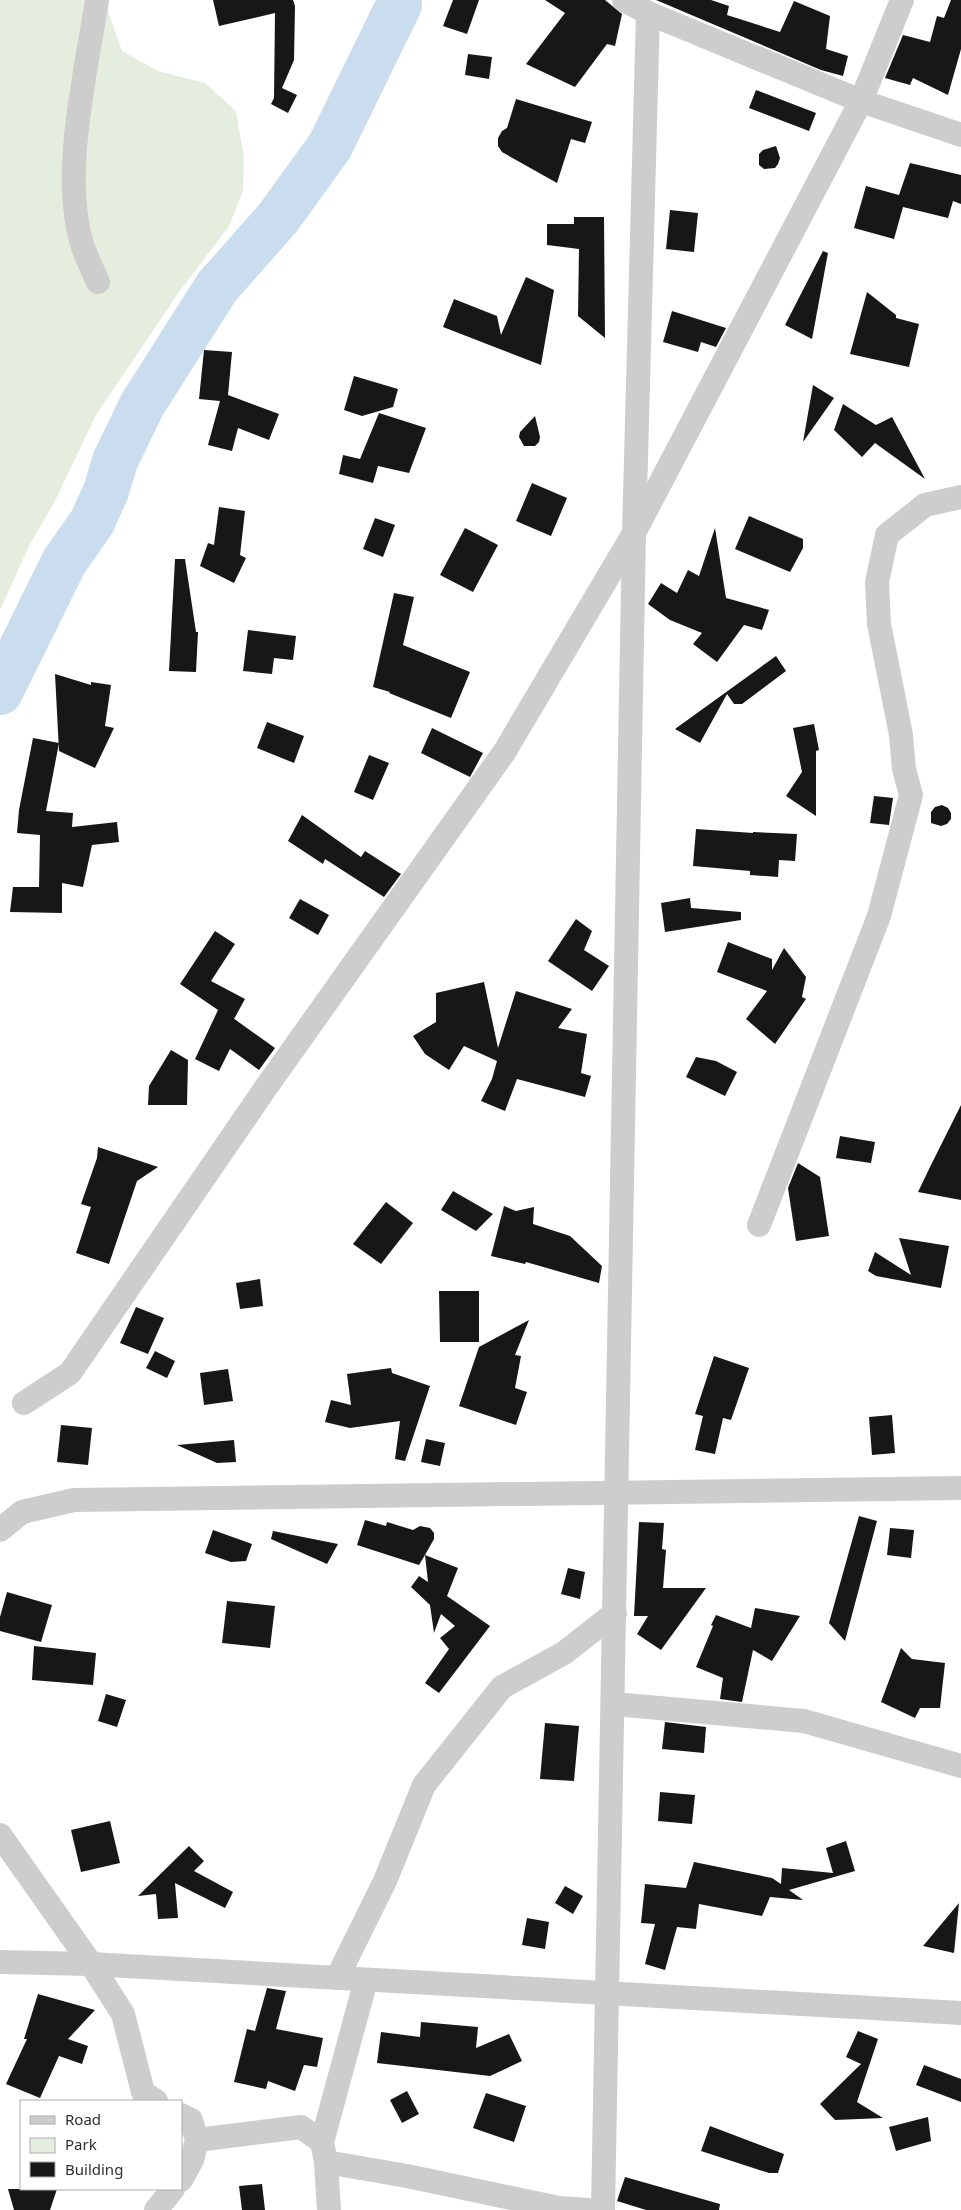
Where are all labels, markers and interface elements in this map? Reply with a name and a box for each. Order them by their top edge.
legend [20,2100,182,2190]
text: Road [65,2109,101,2129]
text: Park [65,2134,97,2154]
text: Building [65,2159,123,2179]

